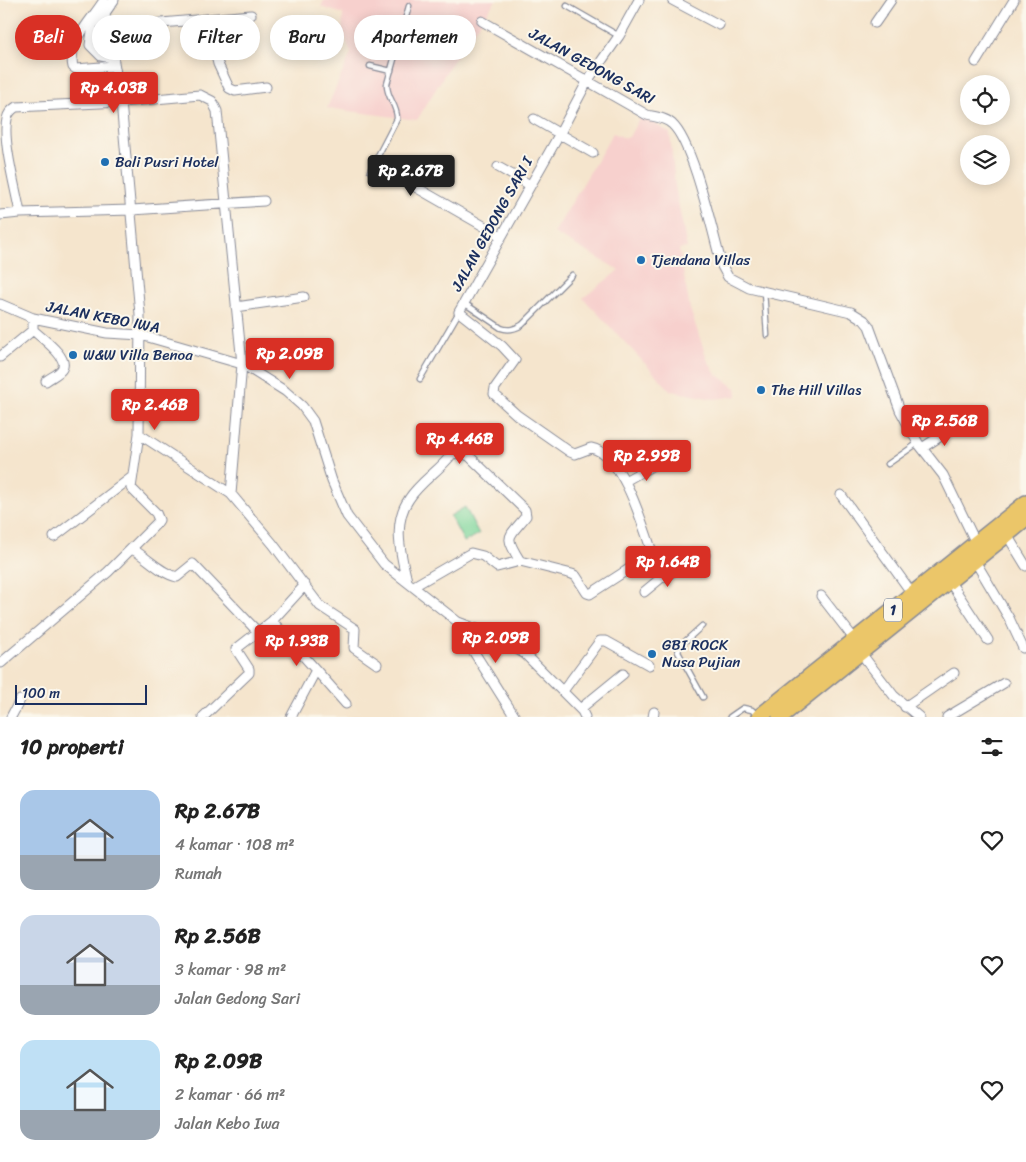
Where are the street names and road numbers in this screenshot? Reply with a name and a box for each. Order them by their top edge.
street label: JALAN GEDONG SARI [523,20,660,112]
street label: JALAN GEDONG SARI I [444,151,540,297]
street label: JALAN KEBO IWA [43,293,162,341]
road number: 1 [884,598,902,622]

